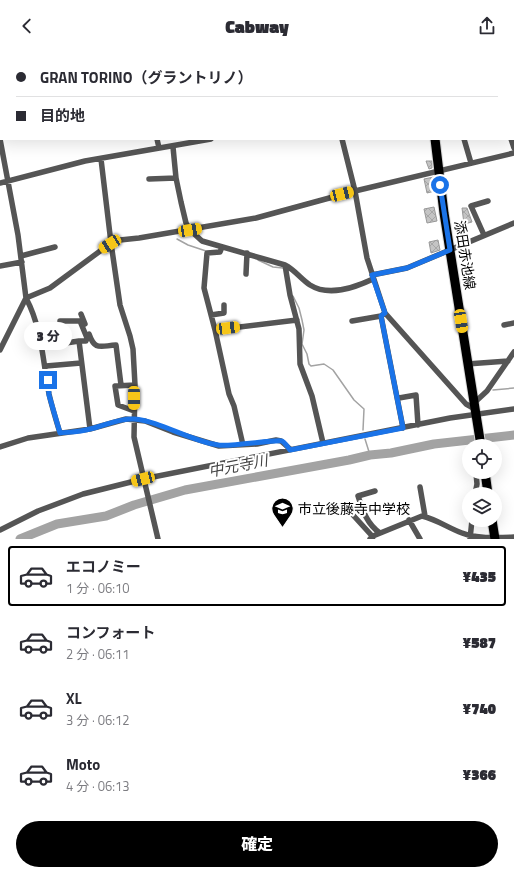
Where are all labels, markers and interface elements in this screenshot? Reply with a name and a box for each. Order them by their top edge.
text: Cabway [225,13,289,40]
icon: back [16,15,38,37]
icon: share [476,15,498,37]
text: GRAN TORINO（グラントリノ） [40,66,252,89]
text: 目的地 [40,104,85,127]
route start [431,176,449,194]
car [329,185,355,203]
street label: 添田赤池線 [450,219,481,291]
car [177,222,203,238]
car [97,233,123,255]
car [453,308,469,334]
car [215,321,241,335]
callout: 3 分 [24,322,72,350]
text: 3 分 [37,326,59,346]
route end [39,371,57,389]
car [128,386,140,410]
map controls [462,439,502,527]
button: locate [462,439,502,479]
water label: 中元寺川 [206,448,272,483]
car [130,470,156,488]
button: layers [462,487,502,527]
school or university icon: 市立後藤寺中学校 [269,496,295,529]
place label: 市立後藤寺中学校 [298,498,410,519]
text: エコノミー [66,555,141,578]
icon: car [18,558,54,594]
text: ¥435 [463,565,496,588]
text: 1 分 · 06:10 [66,578,130,598]
text: コンフォート [66,621,156,644]
icon: car [18,624,54,660]
text: ¥587 [463,631,496,654]
text: 2 分 · 06:11 [66,644,130,664]
text: XL [66,687,82,710]
icon: car [18,690,54,726]
text: ¥740 [463,697,496,720]
text: 3 分 · 06:12 [66,710,130,730]
text: Moto [66,753,100,776]
icon: car [18,756,54,792]
text: ¥366 [463,763,496,786]
text: 4 分 · 06:13 [66,776,130,796]
button: 確定 [16,821,498,867]

